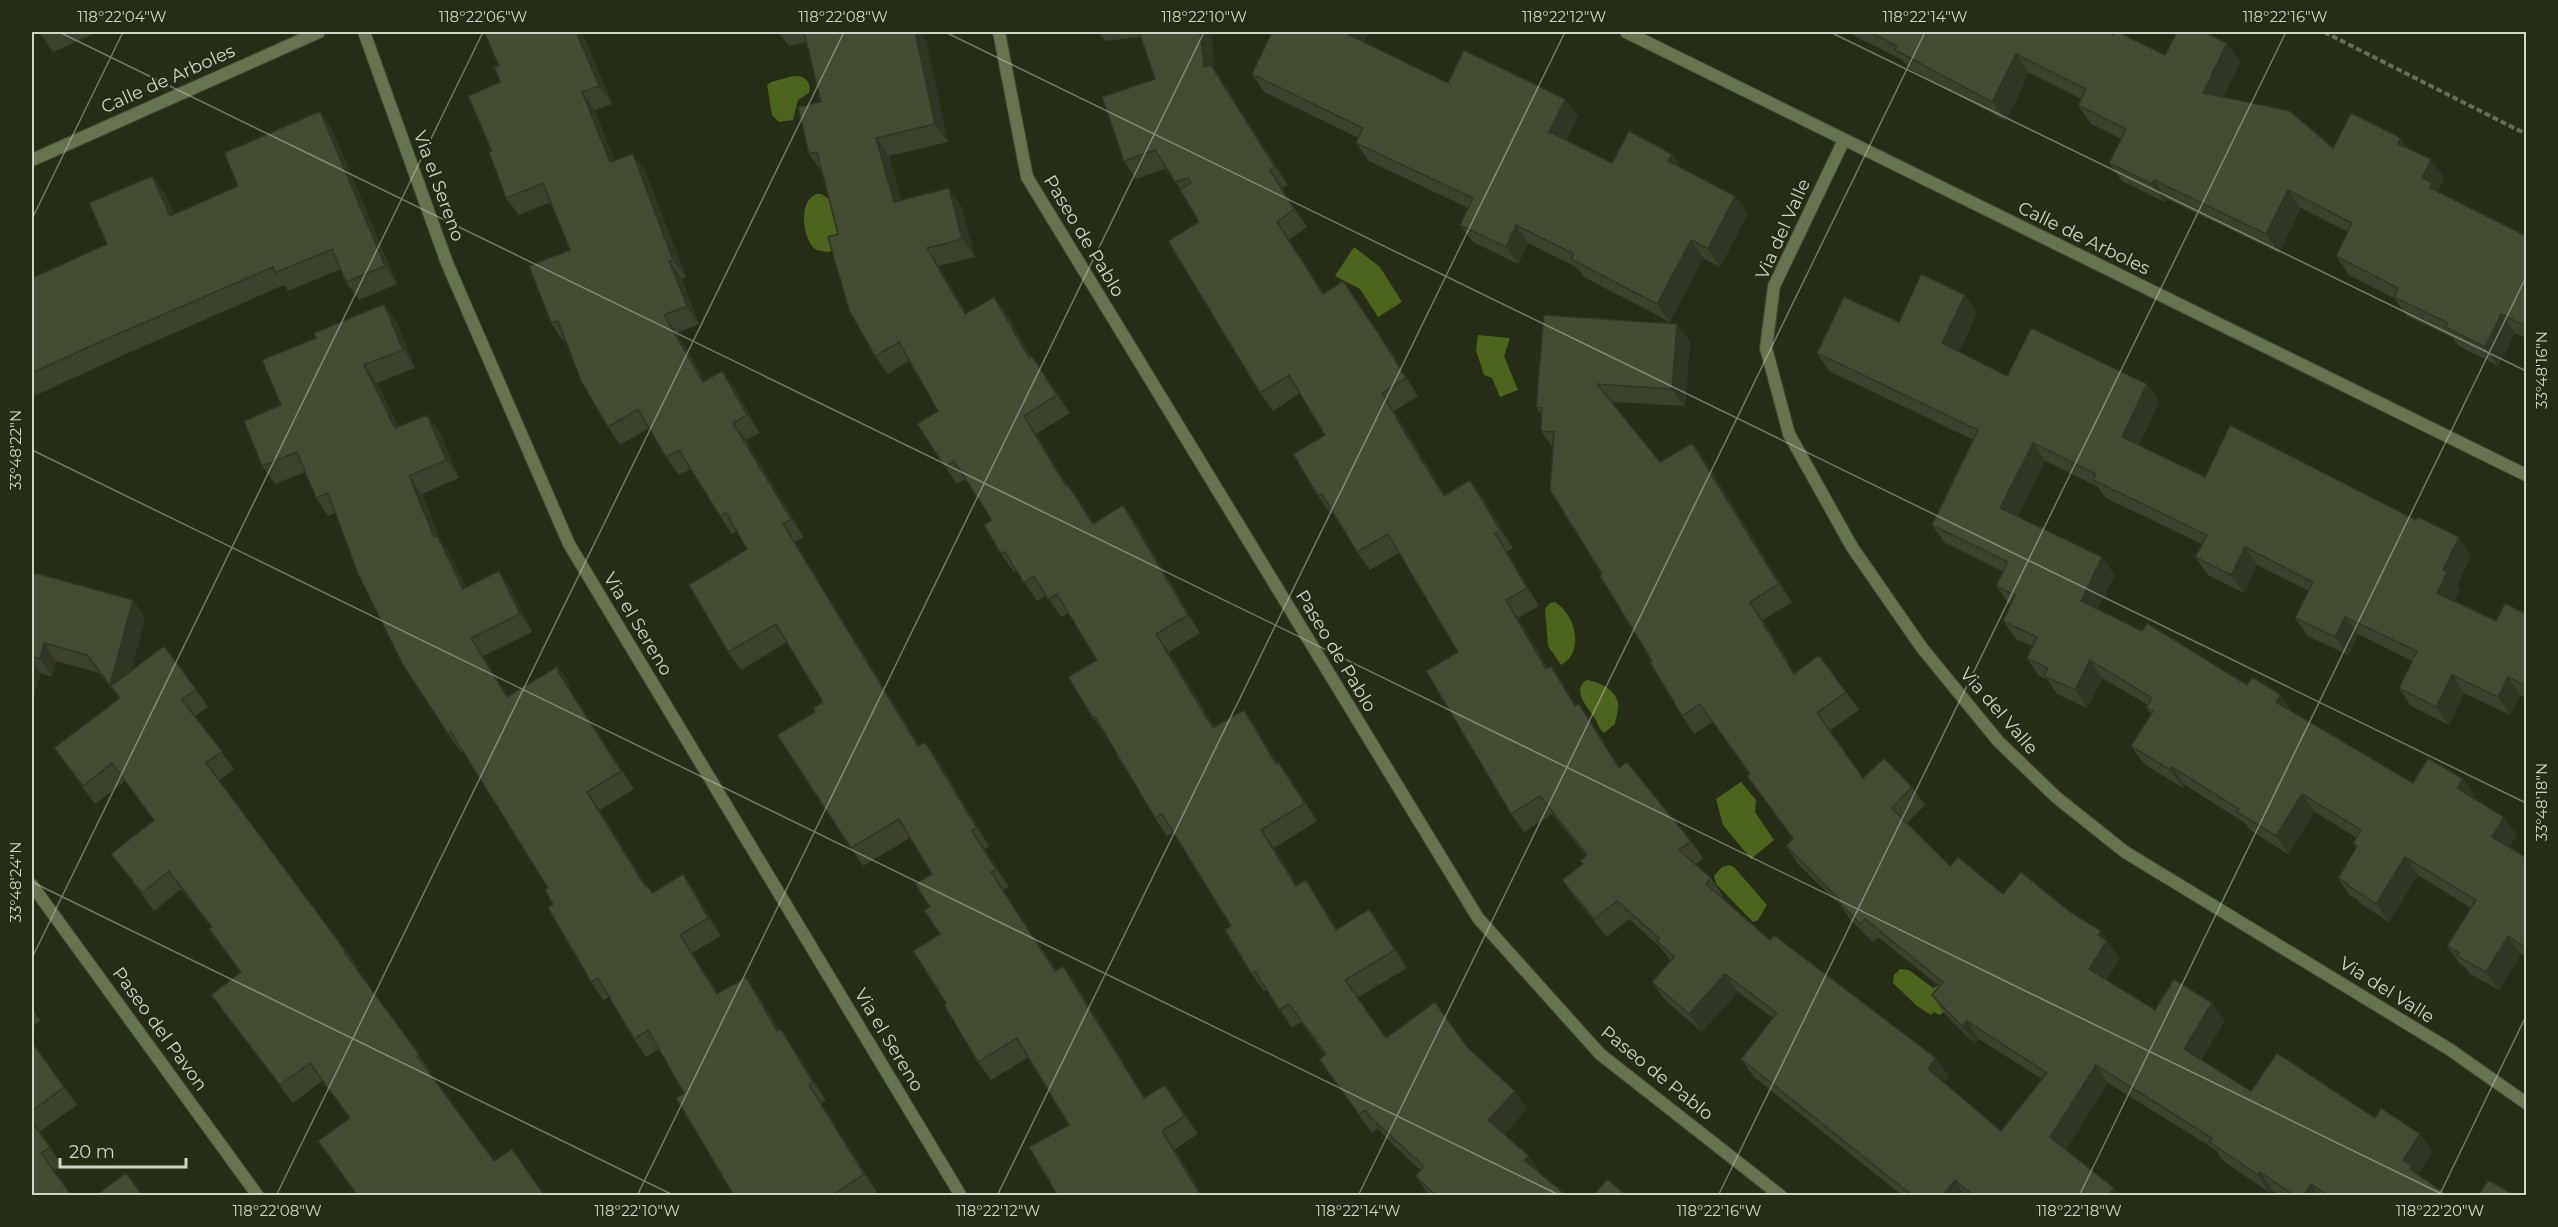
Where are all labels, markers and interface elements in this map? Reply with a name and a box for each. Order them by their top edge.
text: 118°22'04"W [78,7,167,26]
text: 118°22'06"W [439,7,528,26]
text: 118°22'08"W [798,7,888,26]
text: 118°22'10"W [1161,7,1247,26]
text: 118°22'12"W [1522,7,1606,26]
text: 118°22'14"W [1882,7,1968,26]
text: 118°22'16"W [2243,7,2328,26]
street label: Calle de Arboles [98,40,239,118]
street label: Via el Sereno [409,128,469,244]
street label: Paseo de Pablo [1039,171,1129,301]
street label: Via del Valle [1751,175,1815,283]
street label: Calle de Arboles [2014,196,2154,280]
text: 33°48'16"N [2532,331,2551,409]
text: 33°48'22"N [6,410,25,490]
street label: Via el Sereno [599,569,677,679]
street label: Paseo de Pablo [1291,586,1381,716]
street label: Via del Valle [1955,663,2043,759]
text: 33°48'18"N [2532,763,2551,841]
text: 33°48'24"N [6,842,25,922]
street label: Via del Valle [2335,952,2439,1028]
street label: Paseo del Pavon [108,963,212,1095]
street label: Via el Sereno [850,985,928,1095]
street label: Paseo de Pablo [1596,1021,1718,1125]
scale bar [60,1131,186,1169]
text: 20 m [69,1141,115,1163]
text: 118°22'08"W [232,1201,322,1220]
text: 118°22'10"W [594,1201,680,1220]
text: 118°22'12"W [956,1201,1040,1220]
text: 118°22'14"W [1315,1201,1401,1220]
text: 118°22'16"W [1677,1201,1762,1220]
text: 118°22'18"W [2036,1201,2122,1220]
text: 118°22'20"W [2396,1201,2485,1220]

